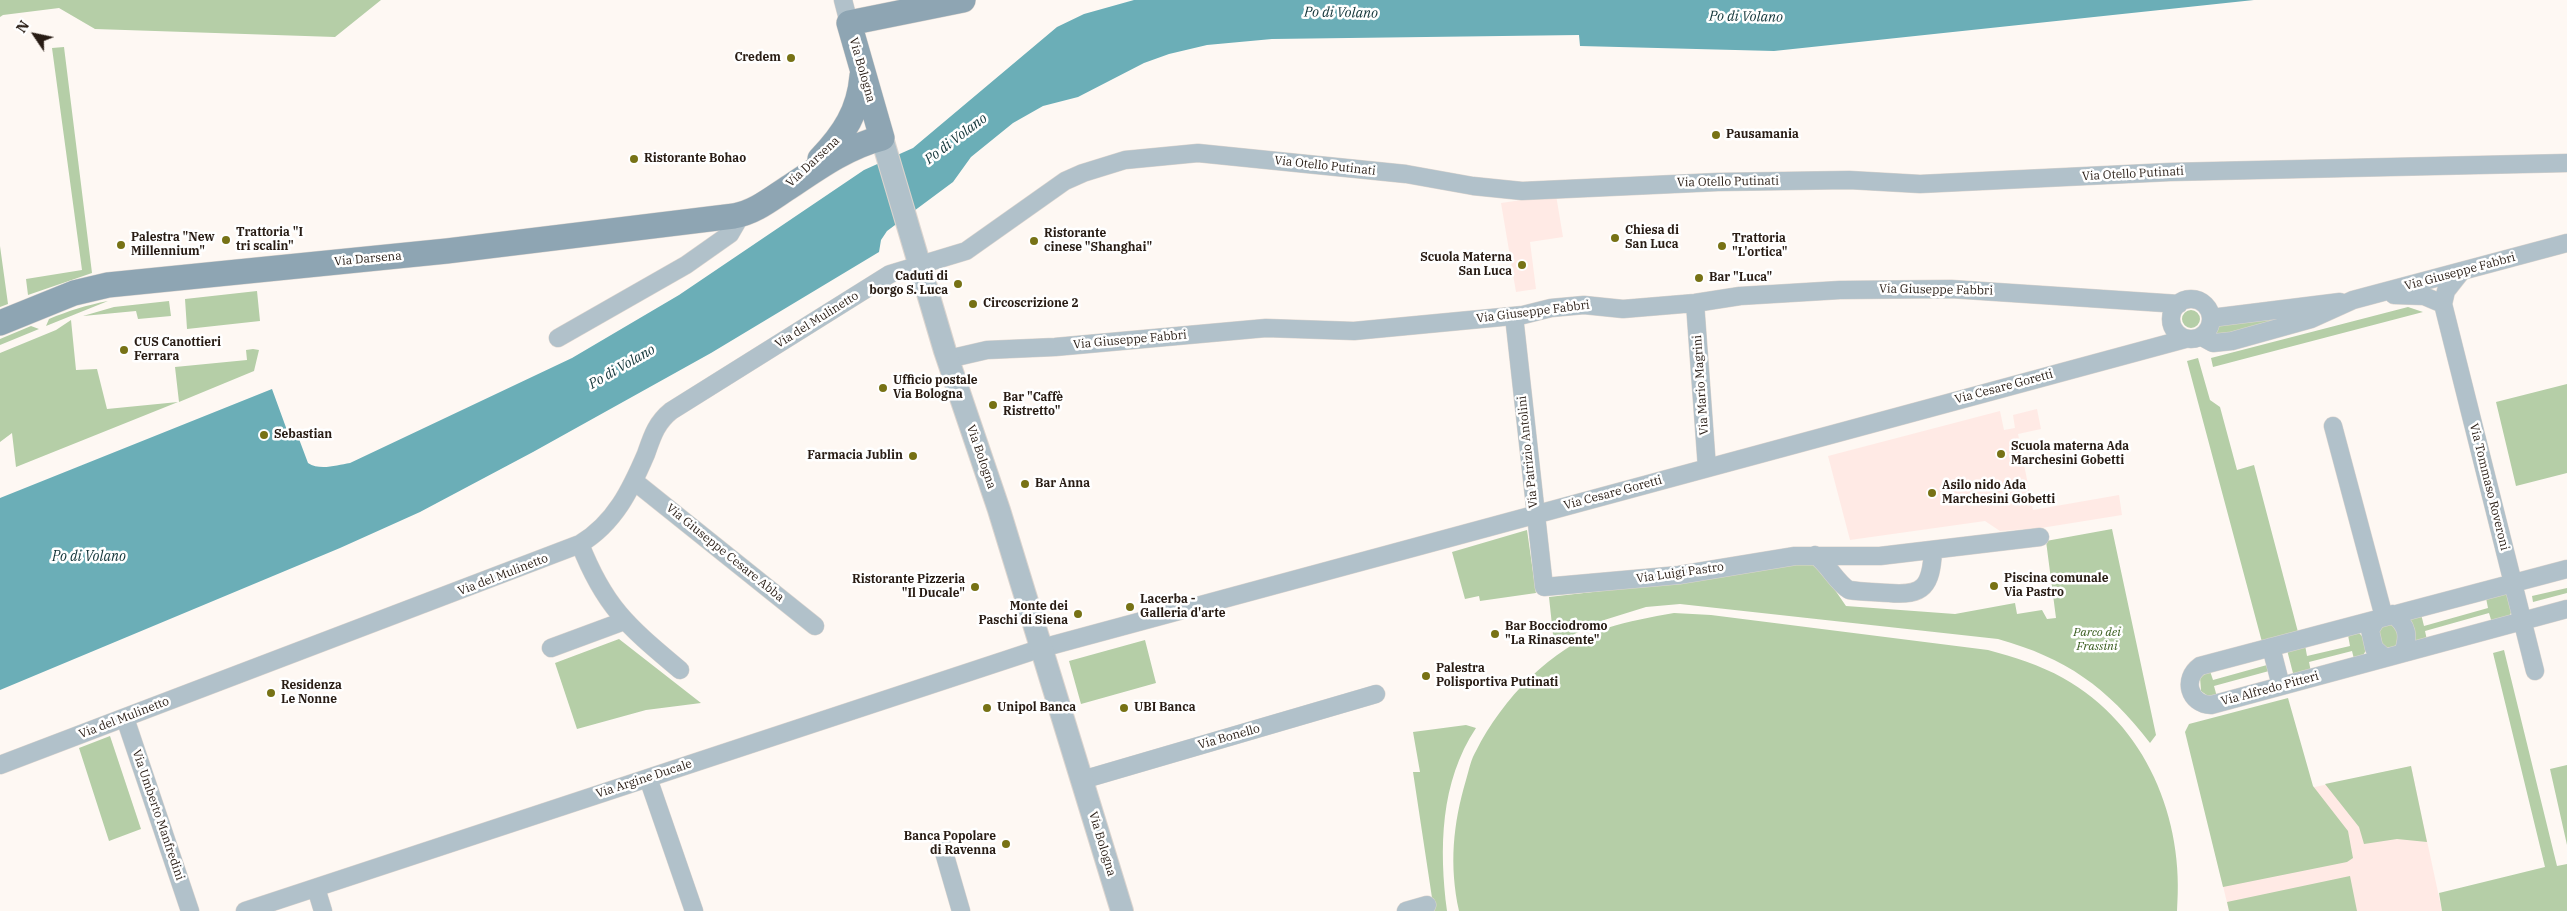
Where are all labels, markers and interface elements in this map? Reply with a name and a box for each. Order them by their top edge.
water label: Po di Volano [1304,4,1378,22]
water label: Po di Volano [1709,8,1783,26]
north arrow [10,10,60,60]
text: N [12,17,33,36]
street label: Via Bologna [846,36,878,104]
place label: Credem [734,51,781,65]
marker: Credem [785,52,797,64]
water label: Po di Volano [921,110,991,168]
place label: Pausamania [1726,128,1799,142]
marker: Pausamania [1710,129,1722,141]
street label: Via Darsena [783,134,843,190]
place label: Ristorante Bohao [644,152,746,166]
marker: Ristorante Bohao [628,153,640,165]
street label: Via Otello Putinati [1274,154,1376,178]
street label: Via Otello Putinati [2082,164,2184,184]
street label: Via Otello Putinati [1677,174,1779,190]
place label: Chiesa di San Luca [1625,224,1679,252]
place label: Trattoria "I tri scalin" [236,226,303,254]
place label: Ristorante cinese "Shanghai" [1044,227,1152,255]
place label: Palestra "New Millennium" [131,231,215,259]
marker: Chiesa di San Luca [1609,232,1621,244]
place label: Trattoria "L'ortica" [1732,232,1787,260]
marker: Trattoria "I tri scalin" [220,234,232,246]
marker: Ristorante cinese "Shanghai" [1028,235,1040,247]
marker: Palestra "New Millennium" [115,239,127,251]
marker: Trattoria "L'ortica" [1716,240,1728,252]
street label: Via Darsena [334,249,402,269]
street label: Via Giuseppe Fabbri [2403,250,2517,294]
place label: Scuola Materna San Luca [1420,251,1512,279]
marker: Scuola Materna San Luca [1516,259,1528,271]
place label: Caduti di borgo S. Luca [869,270,948,298]
place label: Bar "Luca" [1709,271,1772,285]
marker: Bar "Luca" [1693,272,1705,284]
marker: Caduti di borgo S. Luca [952,278,964,290]
street label: Via Giuseppe Fabbri [1879,282,1993,298]
street label: Via del Mulinetto [773,289,861,351]
place label: Circoscrizione 2 [983,297,1079,311]
marker: Circoscrizione 2 [967,298,979,310]
street label: Via Giuseppe Fabbri [1476,298,1590,326]
street label: Via Giuseppe Fabbri [1073,328,1187,352]
street label: Via Mario Magrini [1690,334,1712,436]
place label: CUS Canottieri Ferrara [134,336,221,364]
water label: Po di Volano [586,341,658,393]
marker: CUS Canottieri Ferrara [118,344,130,356]
street label: Via Cesare Goretti [1953,367,2055,407]
place label: Ufficio postale Via Bologna [893,374,978,402]
marker: Ufficio postale Via Bologna [877,382,889,394]
place label: Bar "Caffè Ristretto" [1003,391,1063,419]
street label: Via Patrizio Antolini [1515,395,1541,509]
marker: Bar "Caffè Ristretto" [987,399,999,411]
street label: Via Tommaso Roveroni [2466,422,2512,552]
street label: Via Bologna [963,423,999,491]
place label: Sebastian [274,428,332,442]
marker: Sebastian [258,429,270,441]
place label: Scuola materna Ada Marchesini Gobetti [2011,440,2129,468]
marker: Scuola materna Ada Marchesini Gobetti [1995,448,2007,460]
place label: Farmacia Jublin [807,449,903,463]
marker: Farmacia Jublin [907,450,919,462]
street label: Via Cesare Goretti [1562,473,1664,513]
place label: Bar Anna [1035,477,1090,491]
marker: Bar Anna [1019,478,1031,490]
place label: Asilo nido Ada Marchesini Gobetti [1942,479,2055,507]
marker: Asilo nido Ada Marchesini Gobetti [1926,487,1938,499]
street label: Via Giuseppe Cesare Abba [663,501,787,605]
water label: Po di Volano [52,549,126,565]
street label: Via del Mulinetto [456,551,550,599]
street label: Via Luigi Pastro [1635,560,1725,586]
place label: Piscina comunale Via Pastro [2004,572,2109,600]
place label: Ristorante Pizzeria "Il Ducale" [852,573,965,601]
marker: Piscina comunale Via Pastro [1988,580,2000,592]
marker: Ristorante Pizzeria "Il Ducale" [969,581,981,593]
place label: Lacerba - Galleria d'arte [1140,593,1225,621]
place label: Monte dei Paschi di Siena [978,600,1068,628]
marker: Lacerba - Galleria d'arte [1124,601,1136,613]
marker: Monte dei Paschi di Siena [1072,608,1084,620]
place label: Bar Bocciodromo "La Rinascente" [1505,620,1608,648]
park label: Parco dei Frassini [2073,626,2121,654]
marker: Bar Bocciodromo "La Rinascente" [1489,628,1501,640]
place label: Palestra Polisportiva Putinati [1436,662,1558,690]
street label: Via Alfredo Pitteri [2220,669,2320,709]
marker: Palestra Polisportiva Putinati [1420,670,1432,682]
place label: Residenza Le Nonne [281,679,342,707]
marker: Residenza Le Nonne [265,687,277,699]
street label: Via del Mulinetto [77,694,171,742]
place label: Unipol Banca [997,701,1076,715]
place label: UBI Banca [1134,701,1196,715]
marker: Unipol Banca [981,702,993,714]
marker: UBI Banca [1118,702,1130,714]
street label: Via Bonello [1196,721,1262,753]
street label: Via Umberto Manfredini [129,748,187,882]
street label: Via Argine Ducale [594,757,694,801]
street label: Via Bologna [1085,810,1119,878]
place label: Banca Popolare di Ravenna [904,830,996,858]
marker: Banca Popolare di Ravenna [1000,838,1012,850]

